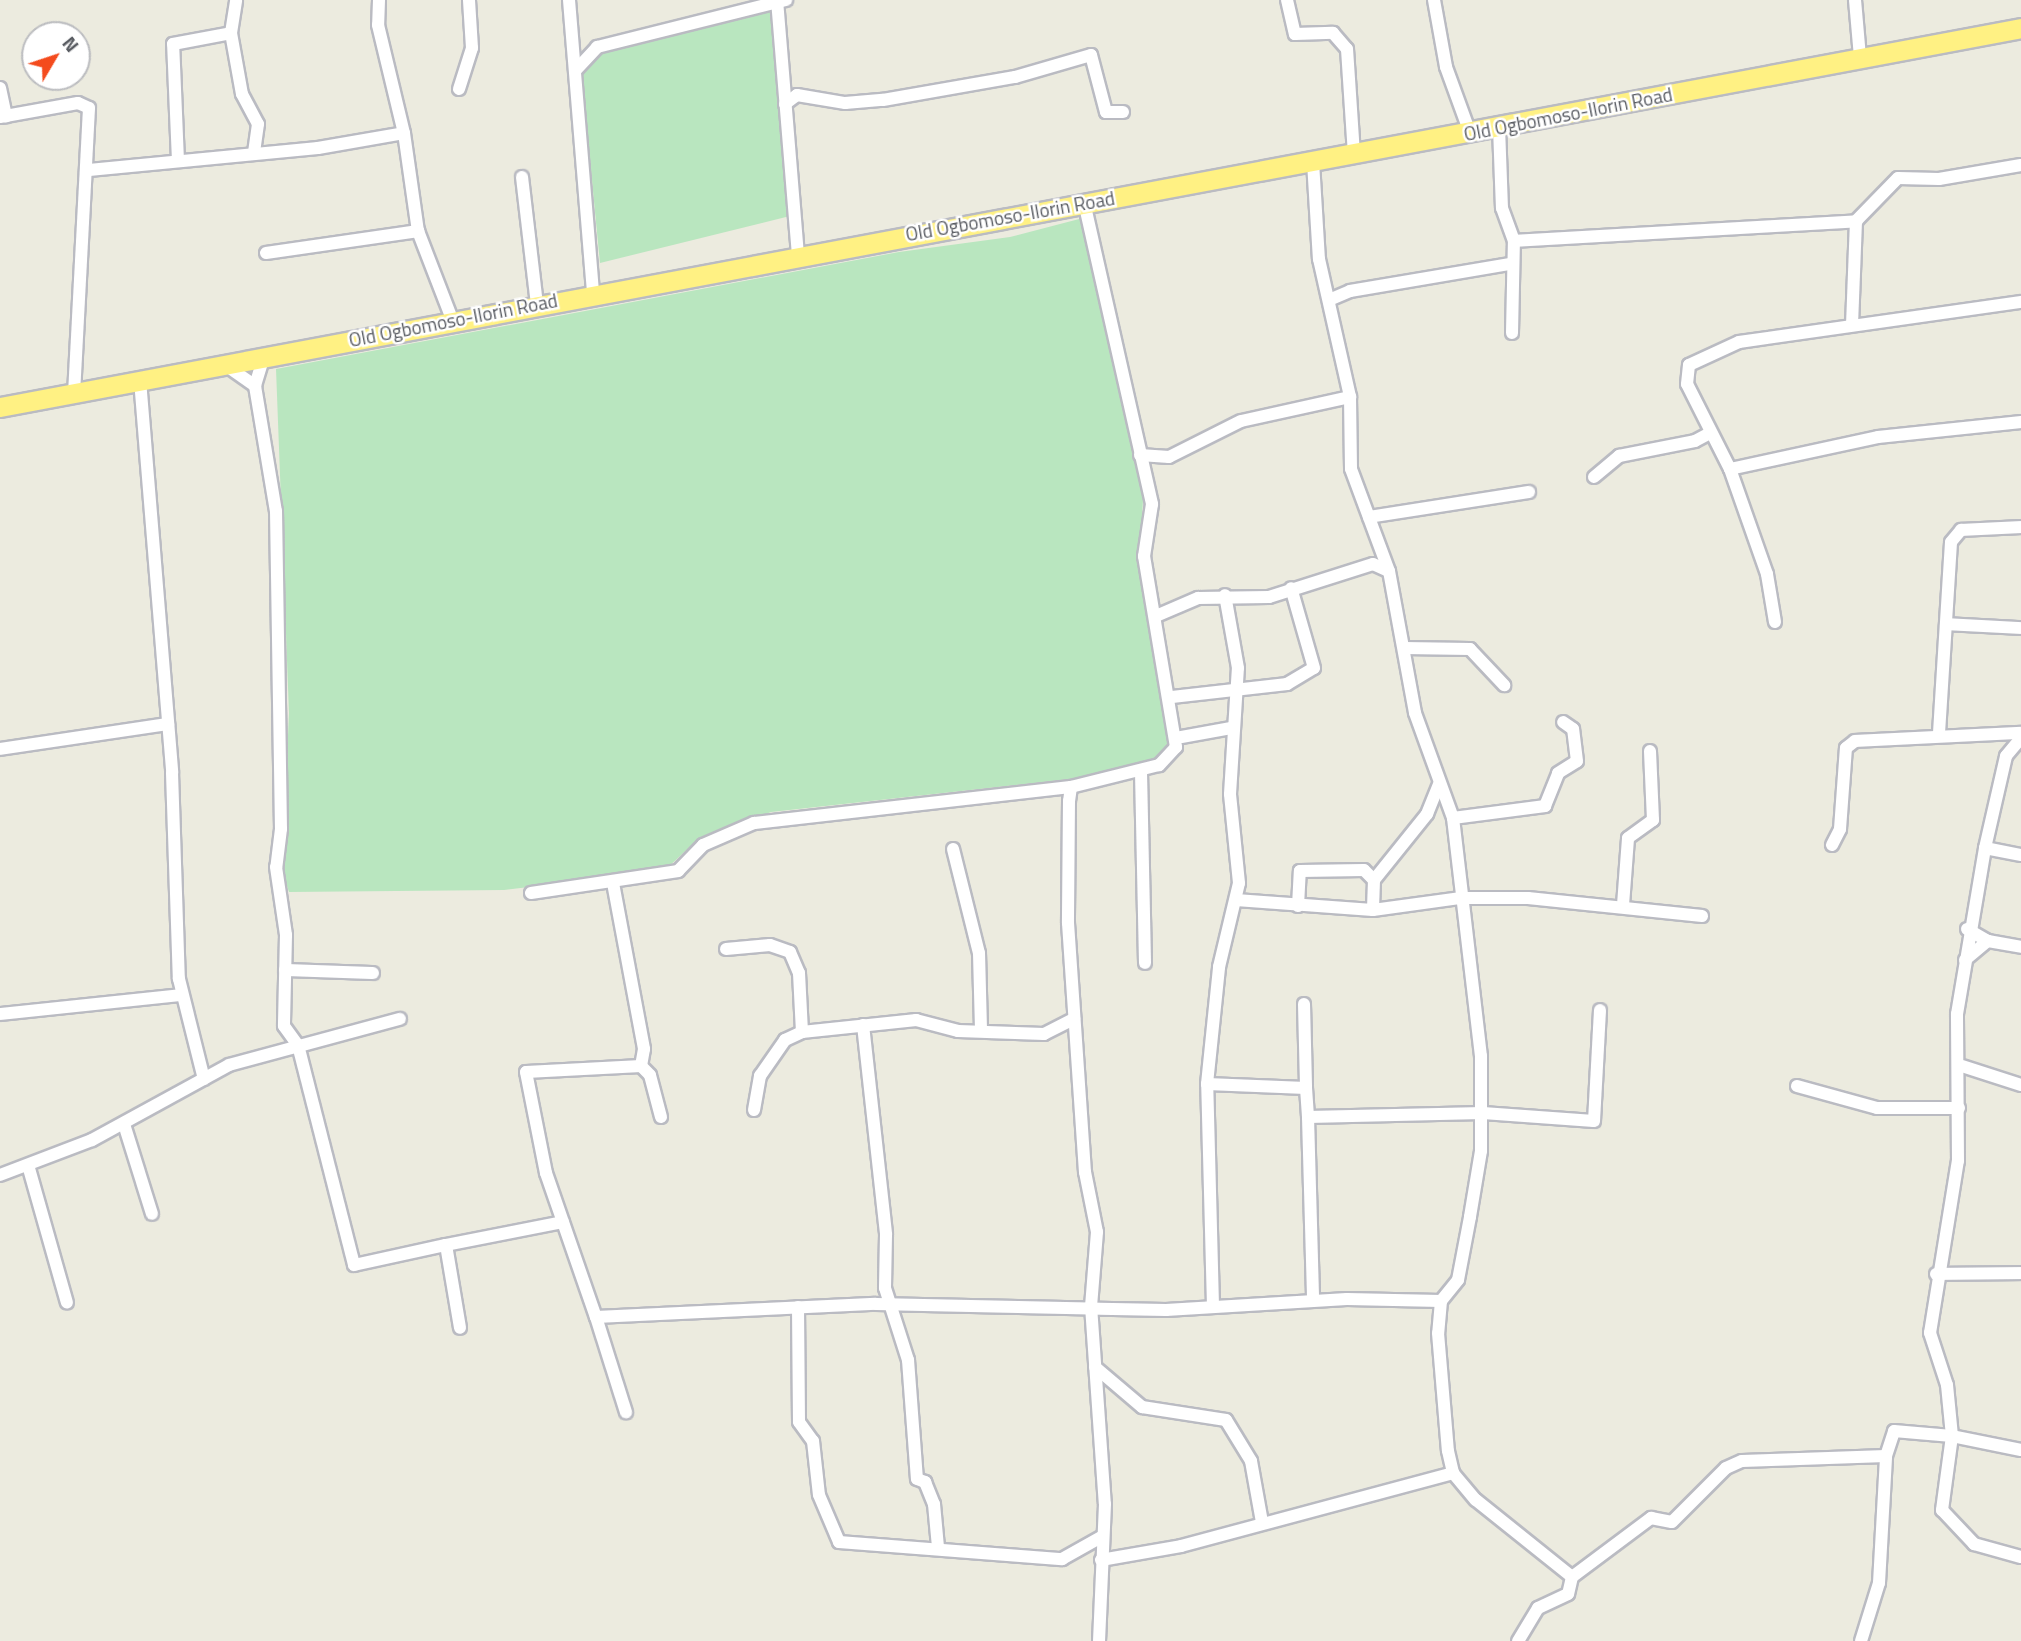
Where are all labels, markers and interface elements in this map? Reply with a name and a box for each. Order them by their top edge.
north arrow [21,21,91,91]
text: N [56,29,87,58]
street label: Old Ogbomoso-Ilorin Road [1462,83,1674,145]
street label: Old Ogbomoso-Ilorin Road [904,186,1116,246]
street label: Old Ogbomoso-Ilorin Road [347,289,559,351]

